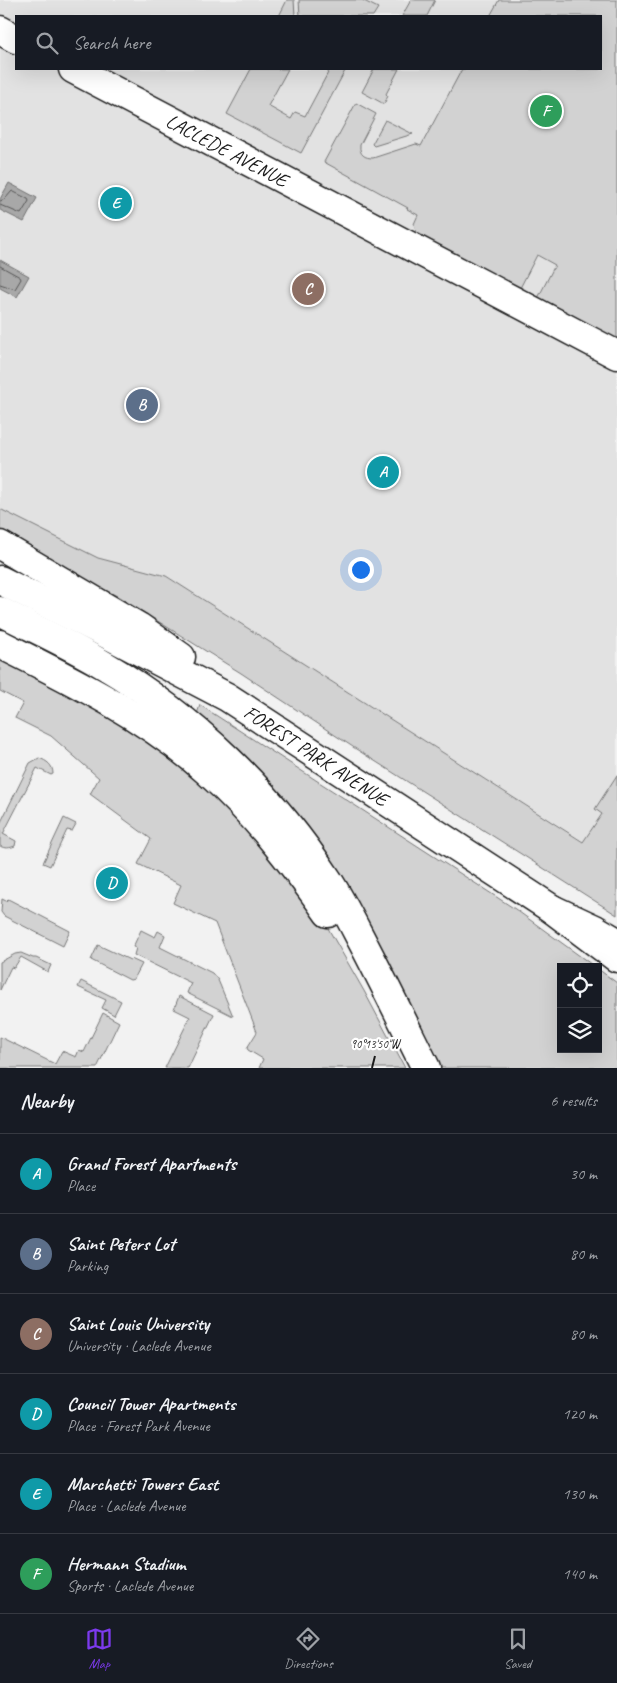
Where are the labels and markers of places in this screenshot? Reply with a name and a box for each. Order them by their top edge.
pin: F [530,92,562,130]
pin: E [100,184,132,222]
pin: C [292,270,324,308]
pin: B [126,386,158,424]
pin: A [367,453,399,491]
pin: D [96,864,128,902]

